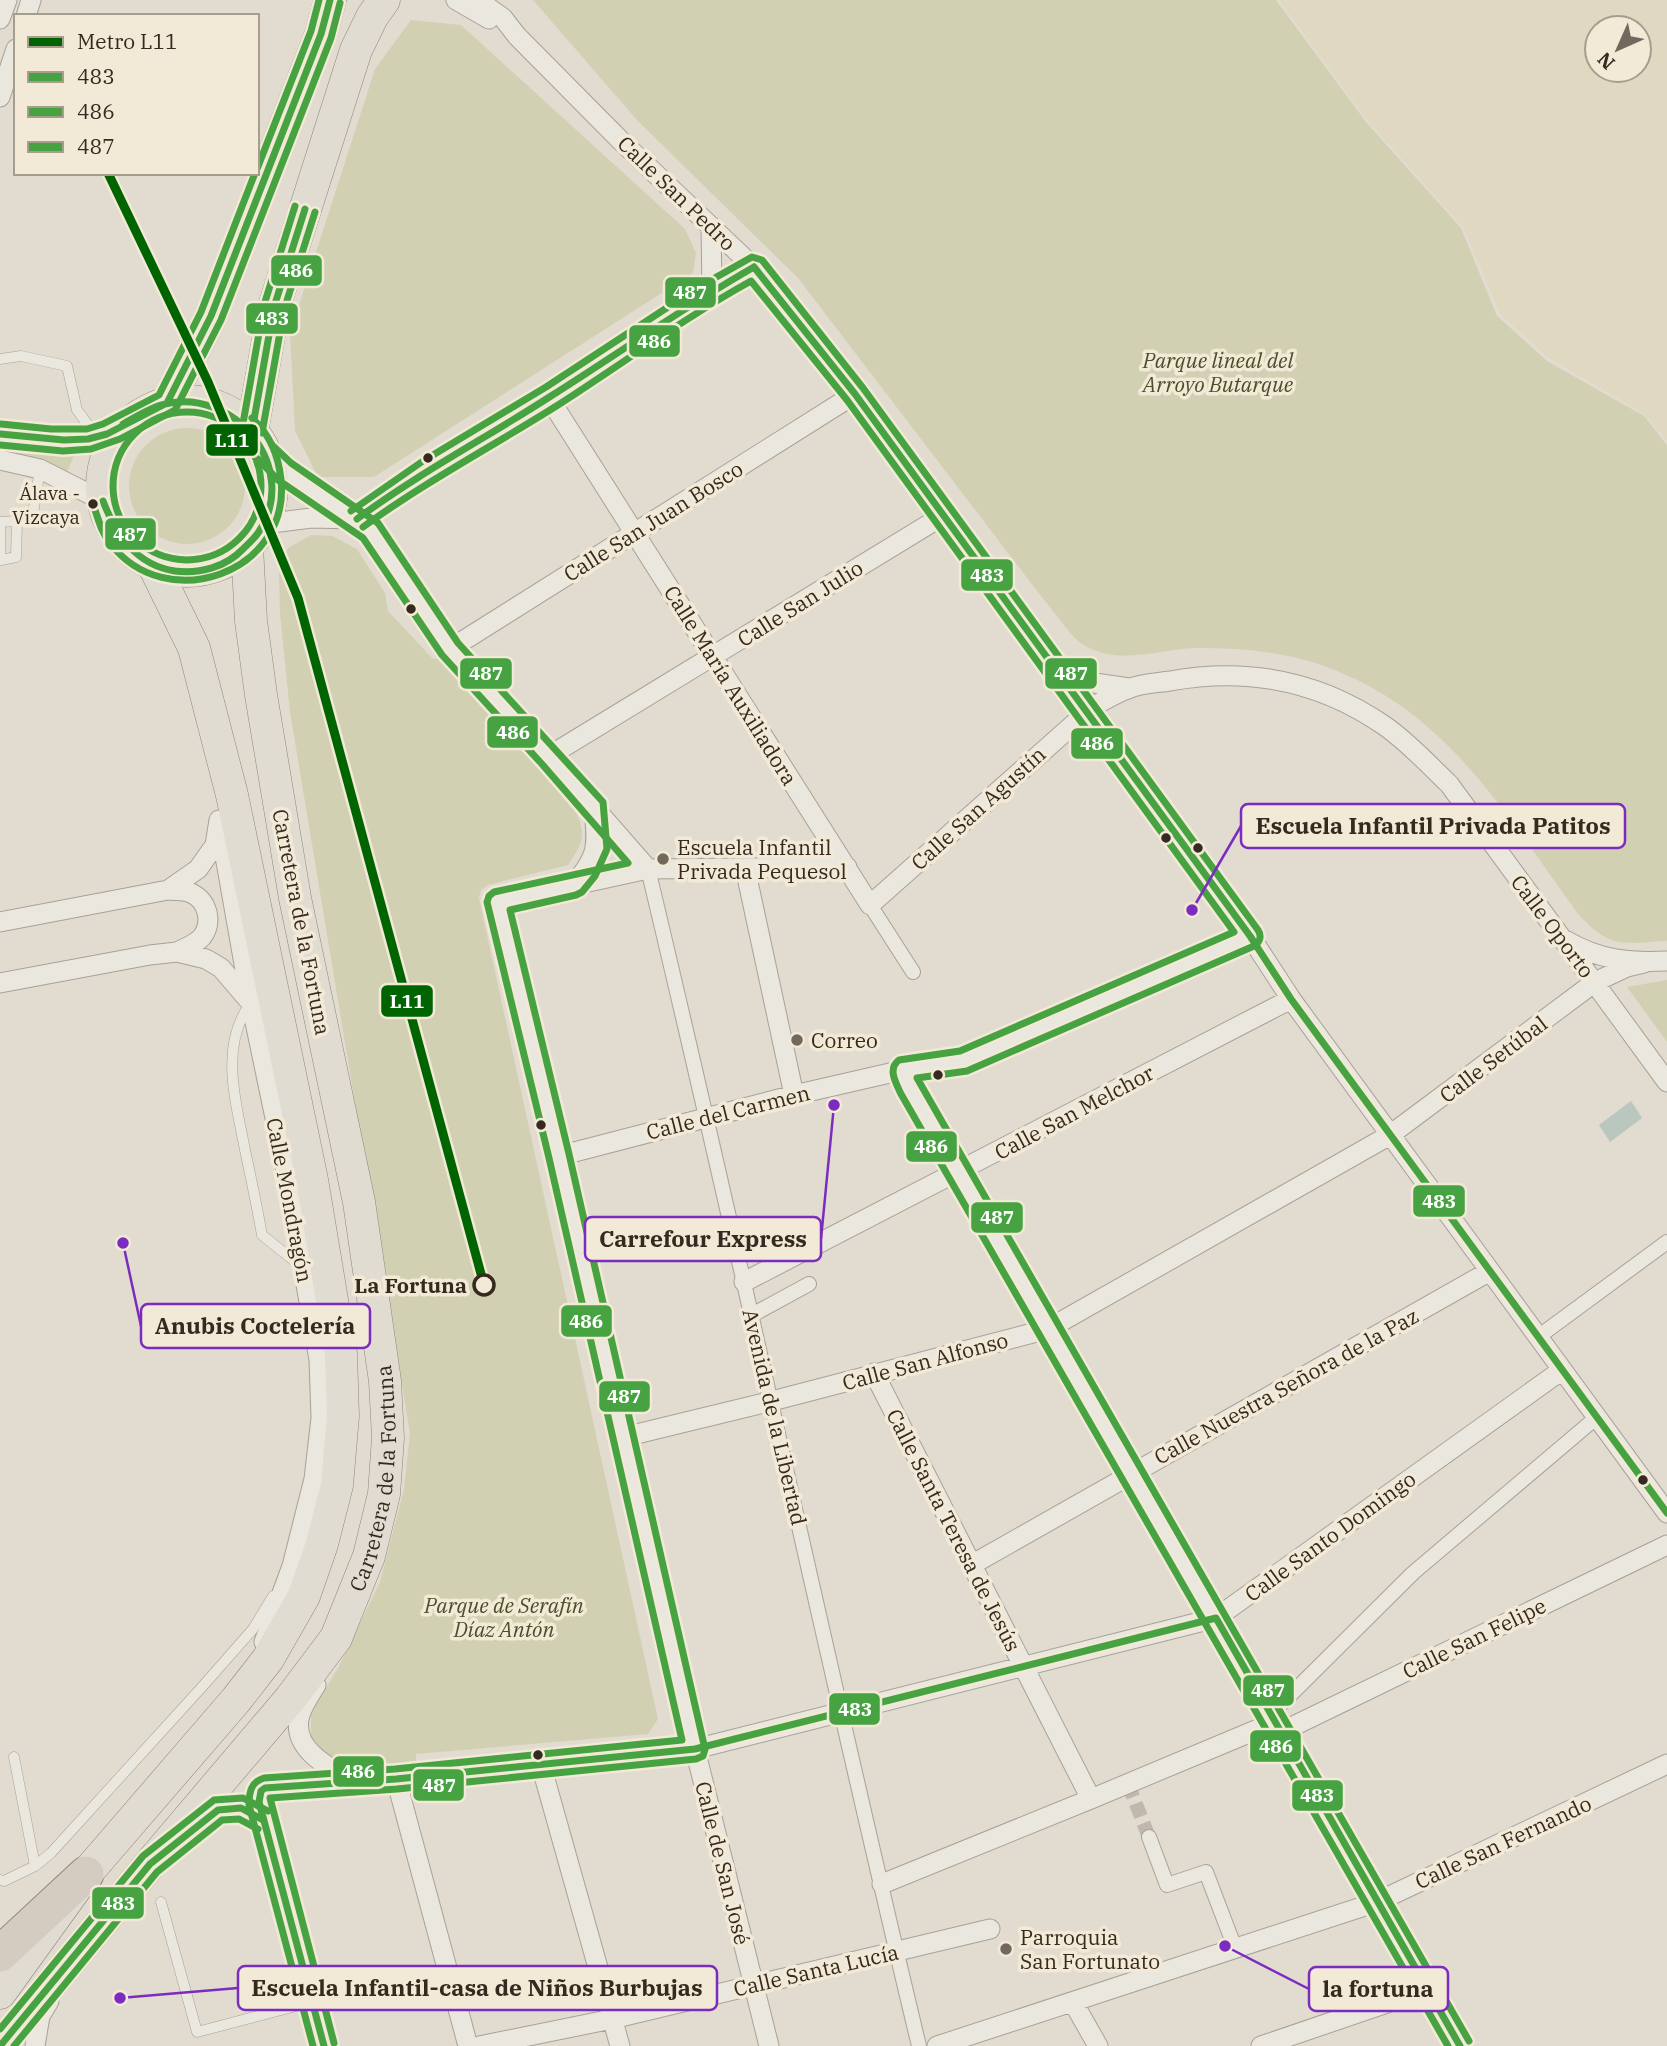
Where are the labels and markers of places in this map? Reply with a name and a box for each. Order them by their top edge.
unlabelled marker [421,451,435,465]
place label: Álava - Vizcaya [12,481,80,529]
marker: Álava - Vizcaya [86,497,100,511]
unlabelled marker [404,602,418,616]
callout: Escuela Infantil Privada Patitos [1241,804,1625,848]
unlabelled marker [1159,831,1173,845]
place label: Escuela Infantil Privada Pequesol [677,833,847,885]
unlabelled marker [1191,841,1205,855]
marker: Escuela Infantil Privada Pequesol [655,851,671,867]
place label: Correo [811,1026,878,1054]
marker: Correo [789,1032,805,1048]
unlabelled marker [931,1068,945,1082]
unlabelled marker [534,1118,548,1132]
callout: Carrefour Express [585,1217,821,1261]
place label: La Fortuna [354,1271,467,1299]
marker: La Fortuna [473,1274,495,1296]
callout: Anubis Coctelería [141,1304,370,1348]
unlabelled marker [1636,1473,1650,1487]
unlabelled marker [531,1748,545,1762]
place label: Parroquia San Fortunato [1020,1923,1160,1975]
marker: Parroquia San Fortunato [998,1941,1014,1957]
callout: Escuela Infantil-casa de Niños Burbujas [238,1966,717,2010]
callout: la fortuna [1309,1967,1448,2011]

